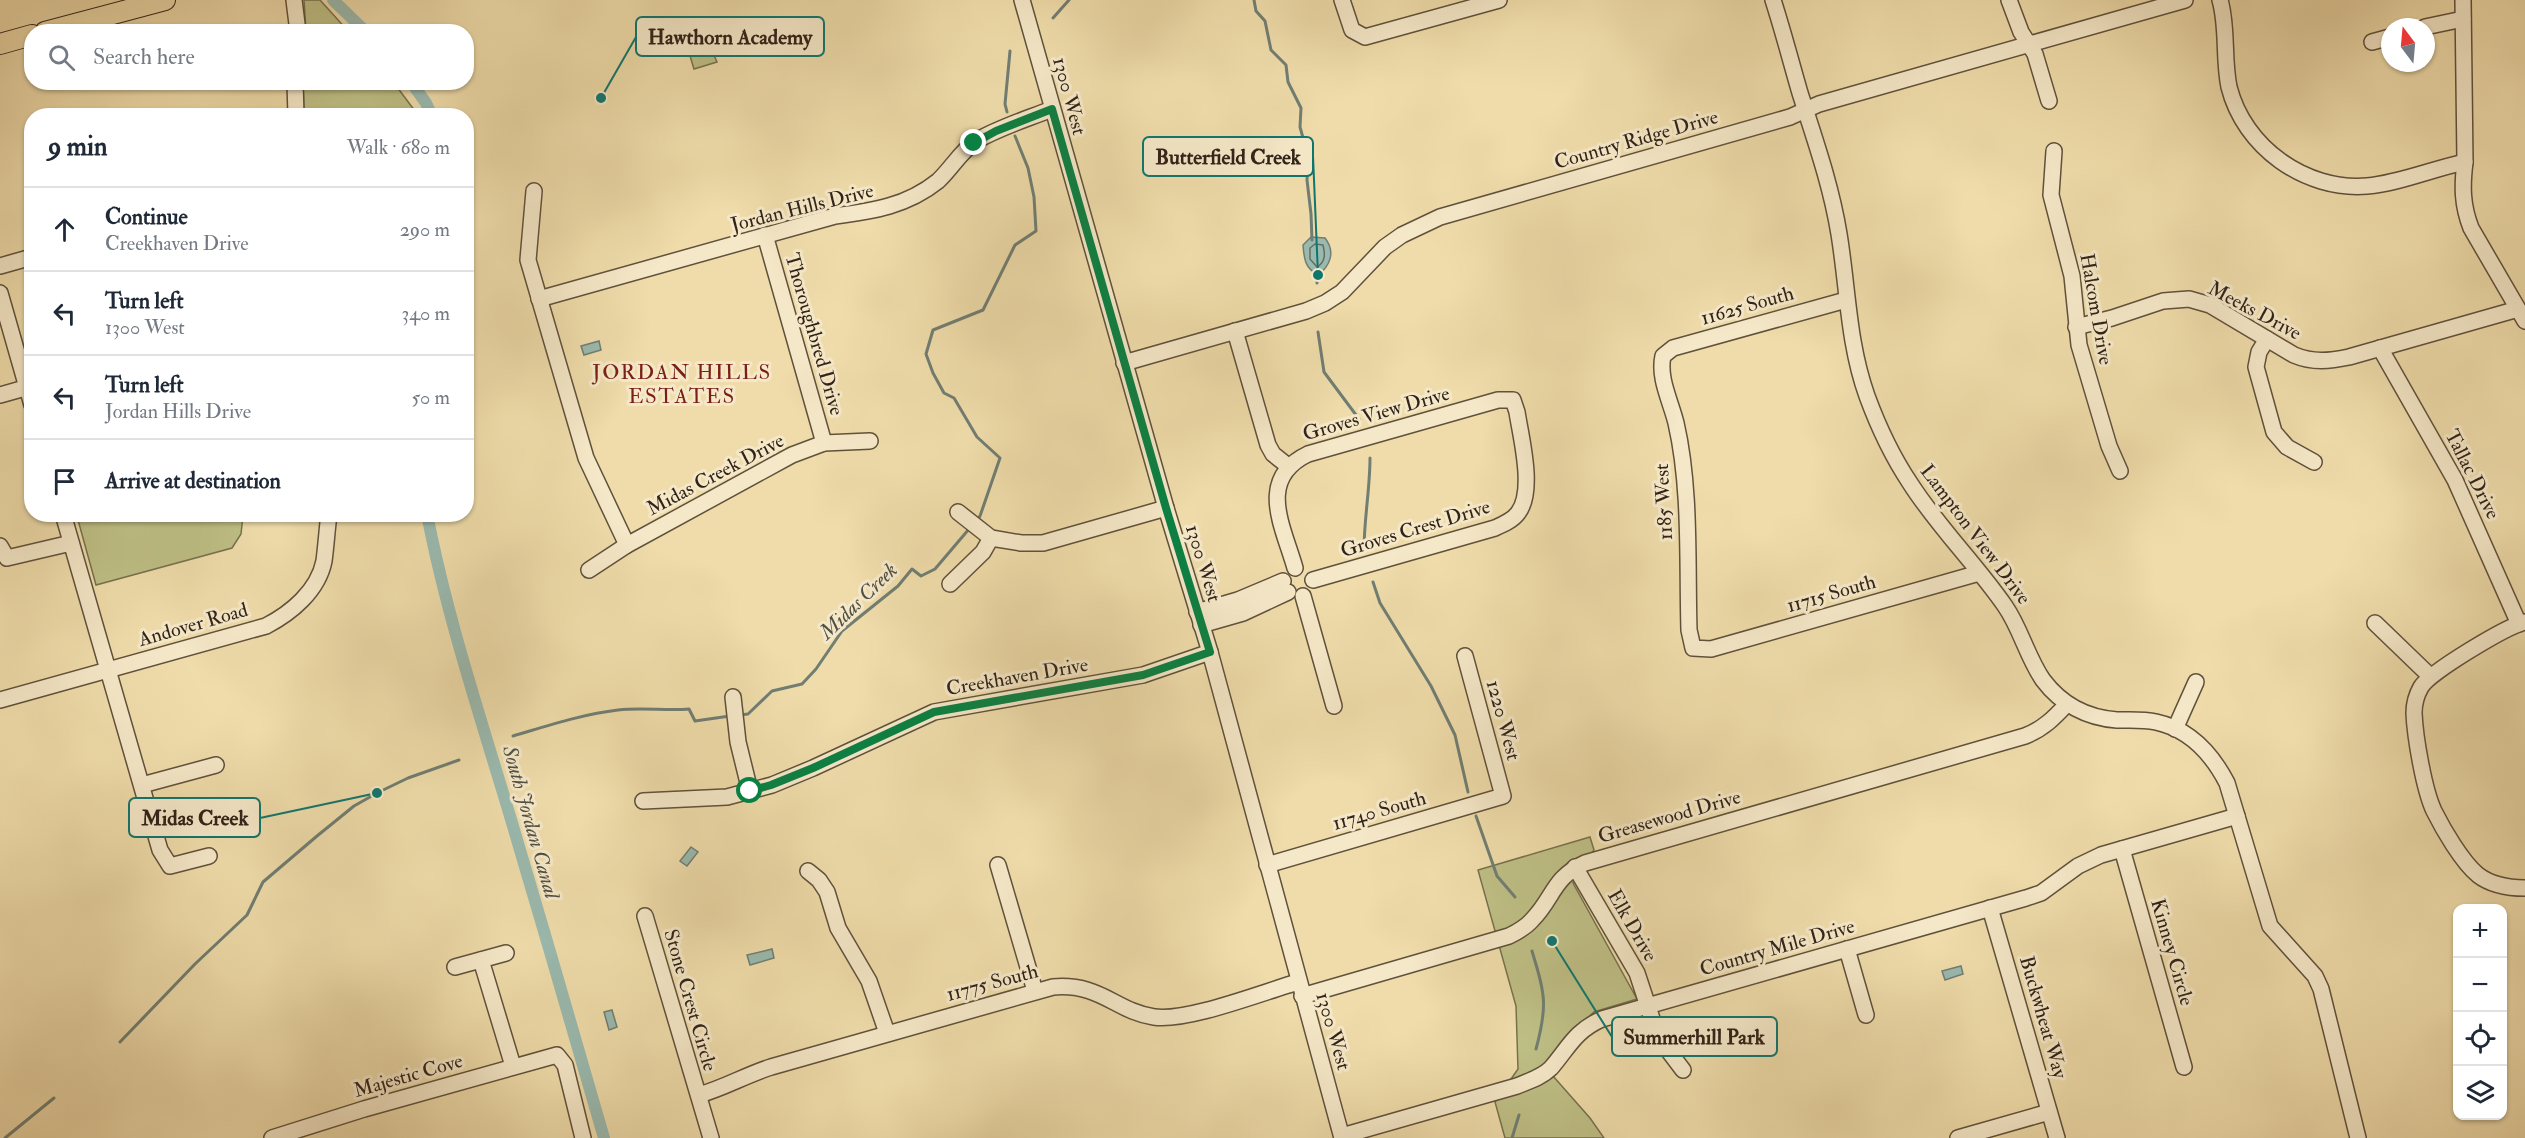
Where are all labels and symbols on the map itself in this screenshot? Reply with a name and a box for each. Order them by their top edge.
callout: Hawthorn Academy [636,17,824,56]
north arrow [2381,18,2435,72]
text: Hawthorn Academy [648,24,813,51]
street label: 1300 West [1047,54,1092,138]
street label: Country Ridge Drive [1551,104,1721,175]
route end [960,129,986,155]
callout: Butterfield Creek [1143,137,1313,176]
text: Butterfield Creek [1155,144,1302,171]
street label: Jordan Hills Drive [727,178,876,238]
street label: Thoroughbred Drive [779,250,850,418]
street label: Halcom Drive [2074,251,2119,367]
street label: Meeks Drive [2204,275,2306,345]
street label: 11625 South [1698,280,1797,331]
district label: JORDAN HILLS ESTATES [591,359,772,410]
street label: Groves View Drive [1300,381,1452,446]
street label: Tallac Drive [2439,425,2506,523]
street label: Midas Creek Drive [642,428,788,521]
street label: Lampton View Drive [1914,459,2036,610]
street label: 1185 West [1649,462,1678,541]
street label: Groves Crest Drive [1337,494,1493,563]
street label: 1300 West [1180,521,1227,605]
water label: Midas Creek [812,557,903,647]
street label: 11715 South [1784,569,1879,618]
street label: Andover Road [135,597,251,652]
street label: Creekhaven Drive [944,652,1090,701]
street label: 1220 West [1481,677,1526,764]
water label: South Jordan Canal [496,742,566,904]
route start [736,777,762,803]
street label: Greasewood Drive [1595,784,1743,849]
street label: 11740 South [1329,785,1429,836]
callout: Midas Creek [129,798,260,837]
text: Midas Creek [141,805,249,832]
street label: Elk Drive [1602,885,1663,966]
street label: Kinney Circle [2145,896,2200,1008]
street label: Country Mile Drive [1697,913,1857,982]
street label: Stone Crest Circle [658,926,723,1074]
street label: Buckwheat Way [2014,953,2073,1082]
street label: 11775 South [944,958,1041,1007]
street label: 1300 West [1311,989,1357,1073]
callout: Summerhill Park [1612,1017,1777,1056]
text: Summerhill Park [1623,1024,1766,1051]
street label: Majestic Cove [351,1048,466,1103]

